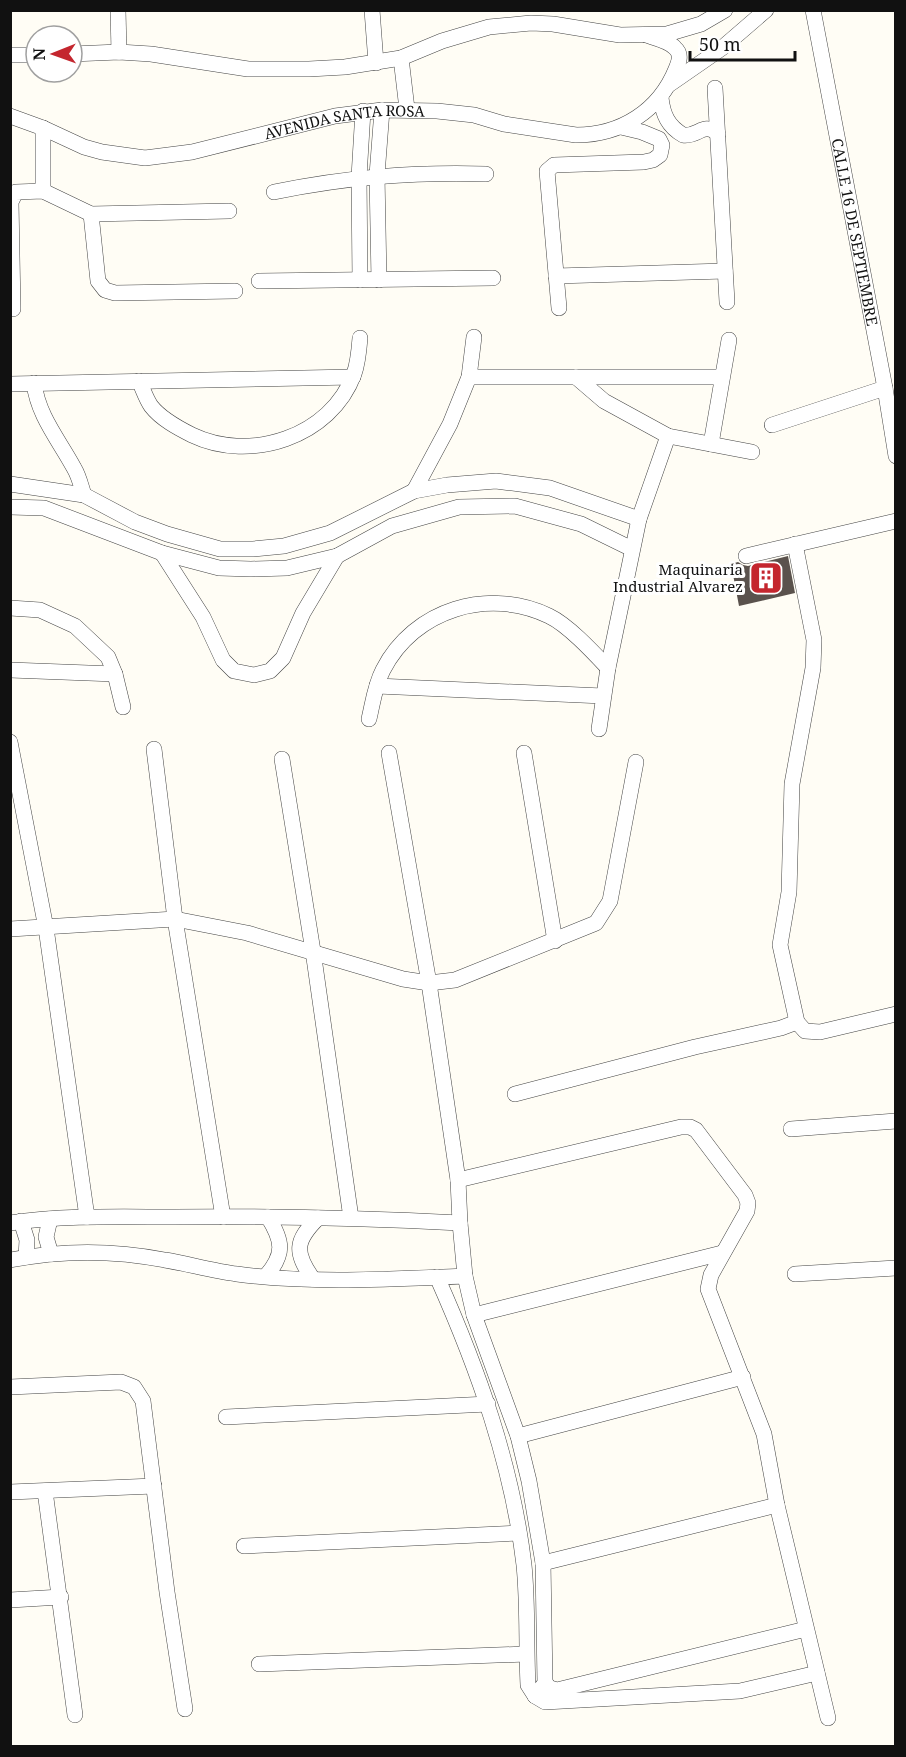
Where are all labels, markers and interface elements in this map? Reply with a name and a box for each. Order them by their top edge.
north arrow [24,24,84,84]
scale bar [690,24,795,62]
text: 50 m [699,32,741,56]
text: N [28,47,50,61]
street label: AVENIDA SANTA ROSA [262,100,425,143]
street label: CALLE 16 DE SEPTIEMBRE [828,137,883,327]
place label: Maquinaria Industrial Alvarez [613,559,743,596]
building icon: Maquinaria Industrial Alvarez [748,560,784,596]

